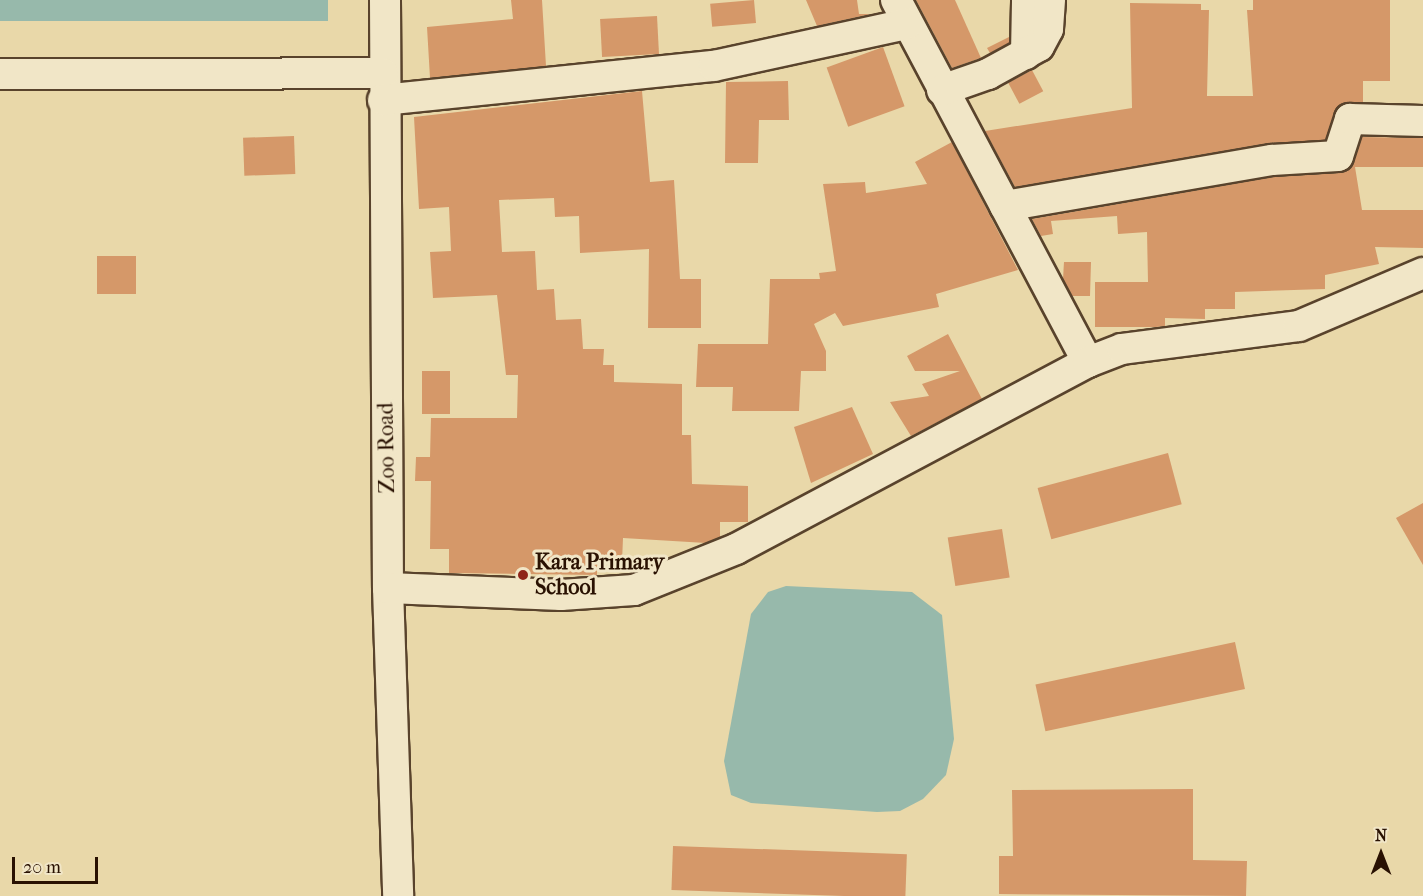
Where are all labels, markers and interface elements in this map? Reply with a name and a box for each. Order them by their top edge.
street label: Zoo Road [373,402,401,494]
place label: Kara Primary School [535,549,664,600]
marker: Kara Primary School [516,568,530,582]
north arrow [1351,824,1411,884]
text: N [1375,826,1387,845]
scale bar [15,845,100,883]
text: 20 m [23,857,61,878]

